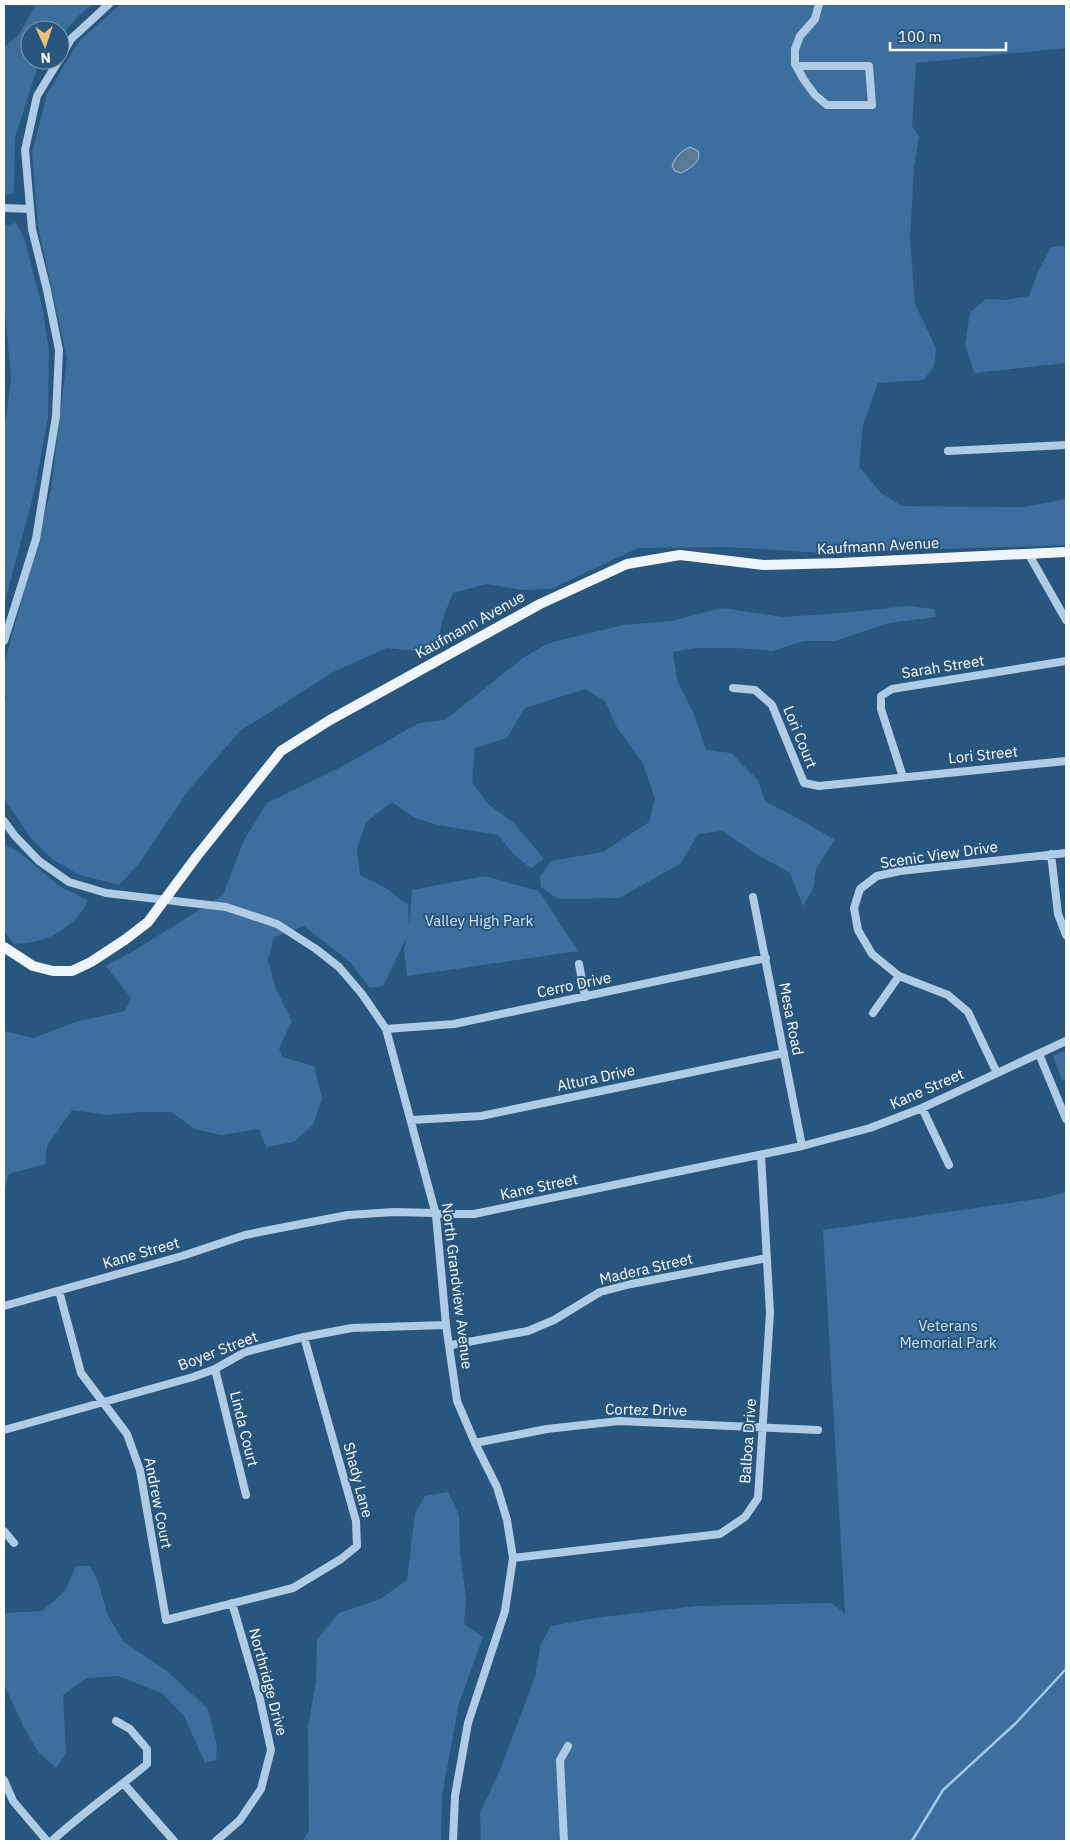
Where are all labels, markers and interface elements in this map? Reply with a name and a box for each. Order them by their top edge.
north arrow [20,20,70,70]
scale bar [890,20,1006,52]
text: 100 m [898,27,942,46]
text: N [40,49,51,67]
street label: Kaufmann Avenue [816,533,940,558]
street label: Kaufmann Avenue [412,587,528,663]
street label: Sarah Street [900,651,986,682]
street label: Lori Court [779,703,822,771]
street label: Lori Street [947,741,1019,768]
street label: Scenic View Drive [879,837,999,872]
park label: Valley High Park [425,911,533,930]
street label: Cerro Drive [535,967,613,1002]
street label: Mesa Road [775,981,808,1057]
street label: Altura Drive [555,1060,637,1095]
street label: Kane Street [887,1064,967,1113]
street label: Kane Street [498,1169,579,1204]
street label: North Grandview Avenue [438,1202,477,1370]
street label: Kane Street [100,1233,181,1273]
street label: Madera Street [597,1249,694,1288]
park label: Veterans Memorial Park [899,1316,997,1352]
street label: Boyer Street [175,1327,260,1374]
street label: Linda Court [226,1389,263,1469]
street label: Balboa Drive [735,1398,760,1484]
street label: Cortez Drive [605,1399,687,1420]
street label: Shady Lane [339,1440,378,1520]
street label: Andrew Court [140,1456,177,1550]
street label: Northridge Drive [245,1626,292,1738]

